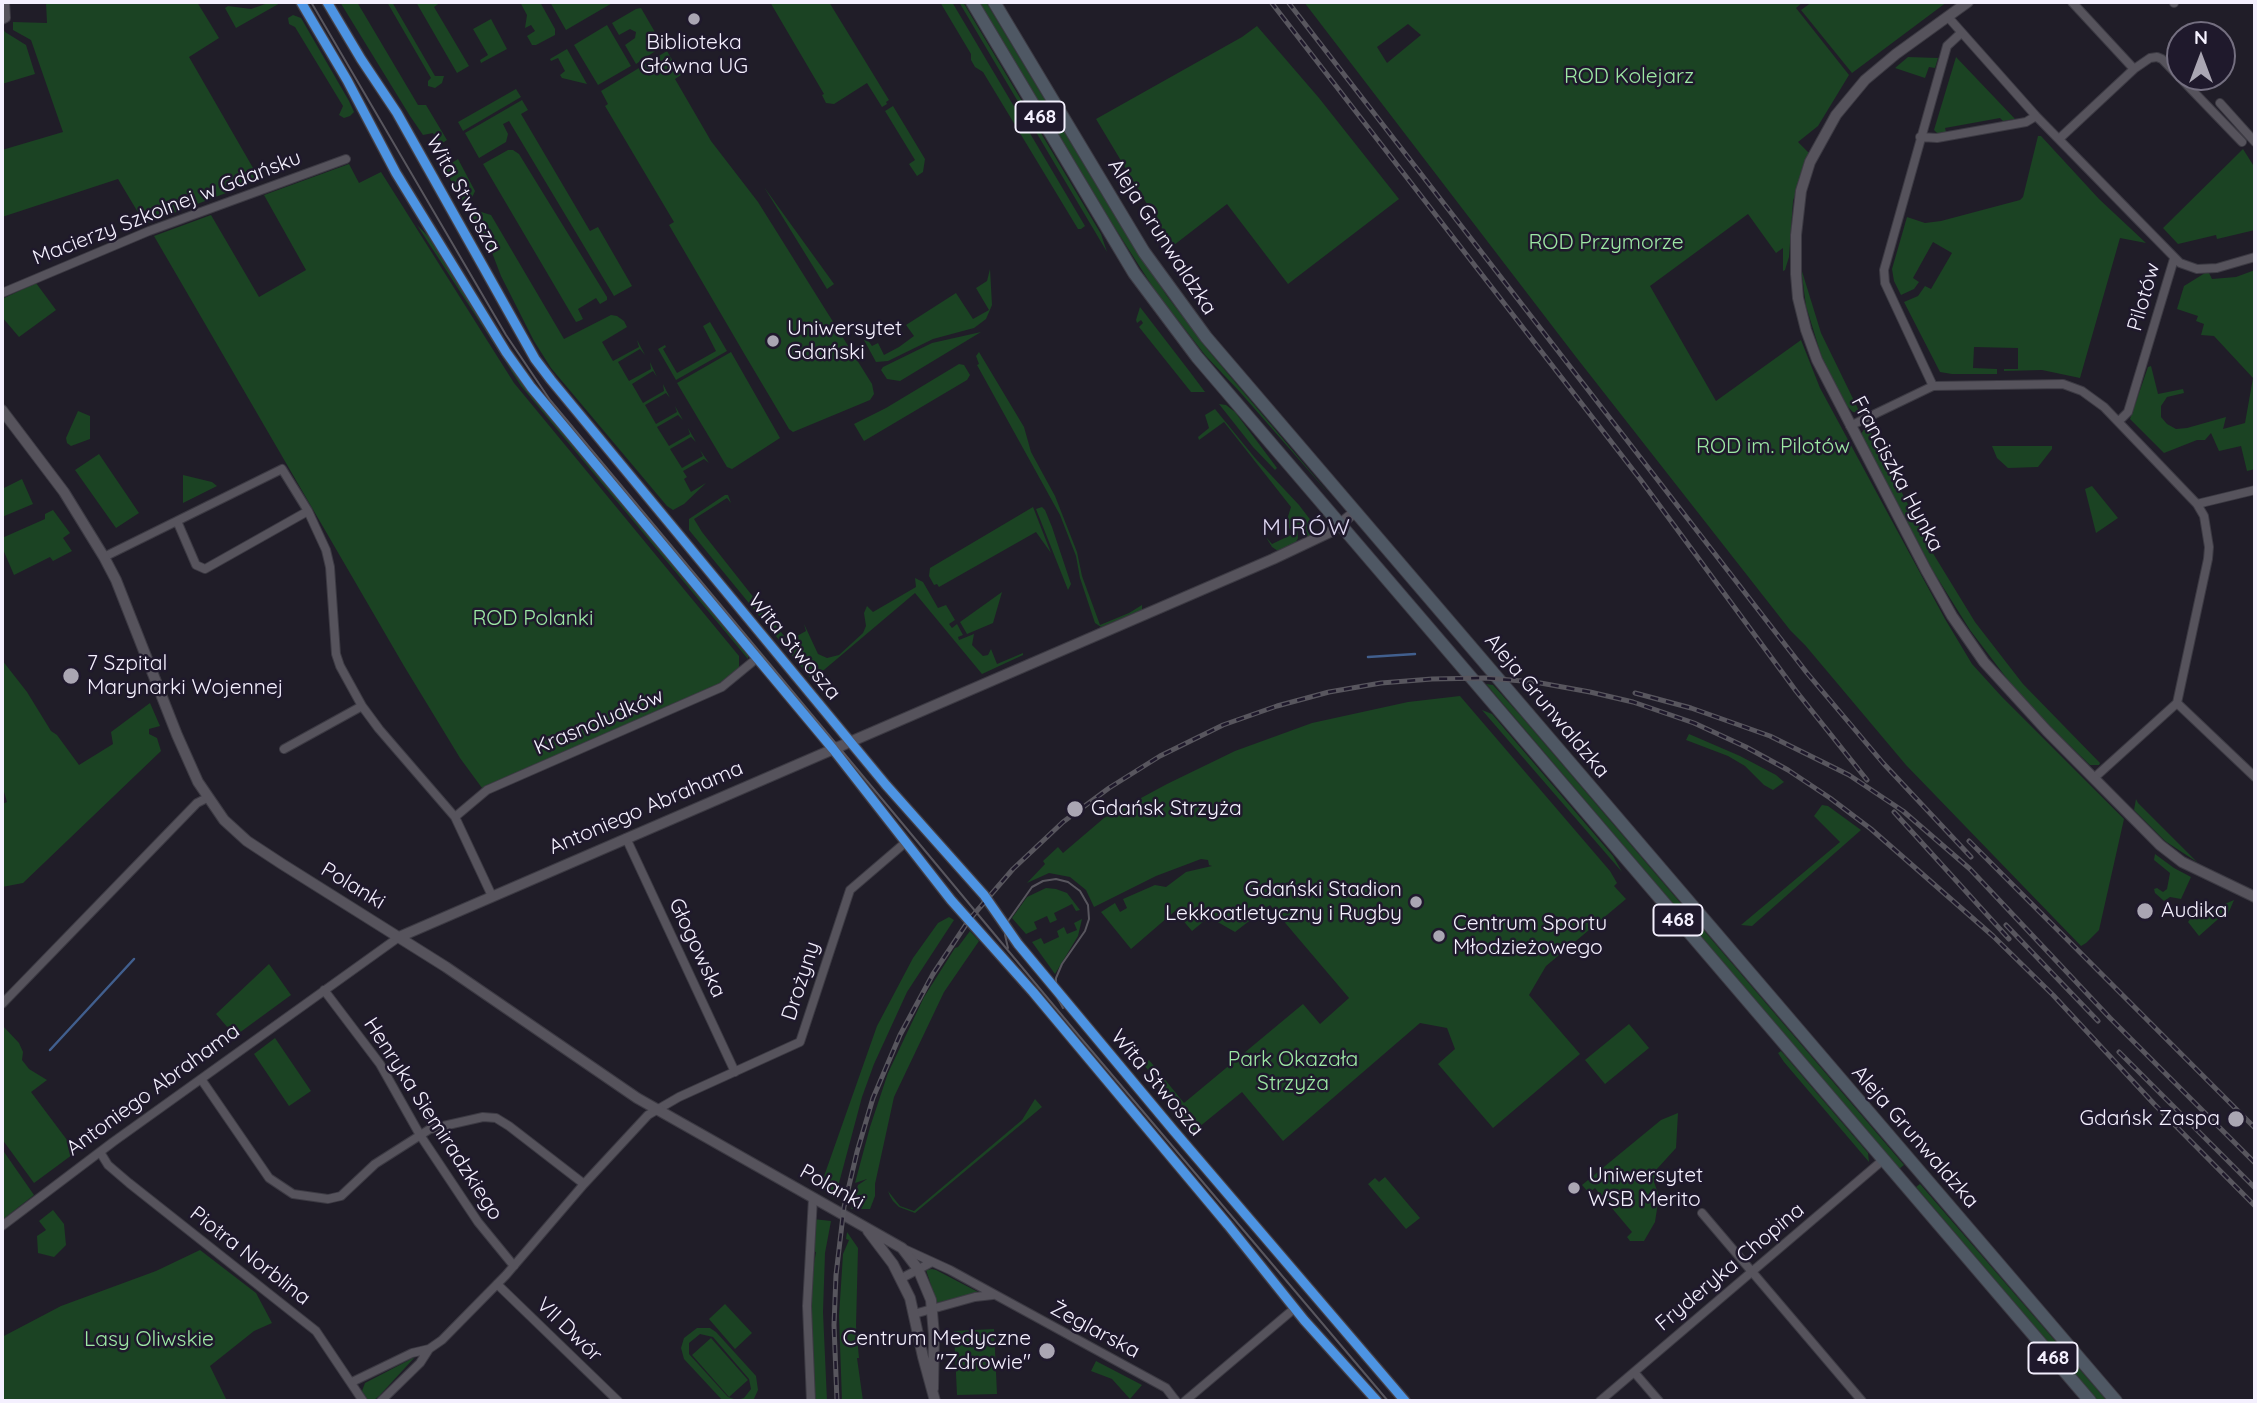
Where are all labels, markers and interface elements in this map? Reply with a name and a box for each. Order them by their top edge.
marker: Biblioteka Główna UG [686,11,702,27]
north arrow [2166,21,2236,91]
text: N [2194,25,2208,49]
place label: Biblioteka Główna UG [640,30,748,80]
park label: ROD Kolejarz [1564,64,1694,90]
road number: 468 [1016,102,1064,132]
street label: Wita Stwosza [420,131,506,257]
street label: Macierzy Szkolnej w Gdańsku [29,145,305,271]
street label: Aleja Grunwaldzka [1102,154,1222,320]
park label: ROD Przymorze [1528,230,1684,256]
street label: Pilotów [2122,260,2166,334]
place label: Uniwersytet Gdański [787,316,902,366]
marker: Uniwersytet Gdański [765,333,781,349]
street label: Franciszka Hynka [1845,392,1949,556]
park label: ROD im. Pilotów [1696,434,1850,460]
district label: MIRÓW [1263,514,1351,542]
street label: Wita Stwosza [742,589,846,705]
park label: ROD Polanki [472,606,594,632]
street label: Aleja Grunwaldzka [1479,629,1615,783]
place label: 7 Szpital Marynarki Wojennej [87,651,284,701]
marker: 7 Szpital Marynarki Wojennej [61,666,81,686]
street label: Krasnoludków [530,683,668,761]
street label: Antoniego Abrahama [545,756,747,860]
place label: Gdańsk Strzyża [1091,796,1242,822]
marker: Gdańsk Strzyża [1065,799,1085,819]
street label: Polanki [316,857,390,915]
place label: Gdański Stadion Lekkoatletyczny i Rugby [1165,877,1402,927]
street label: Głogowska [663,894,731,1002]
marker: Gdański Stadion Lekkoatletyczny i Rugby [1408,894,1424,910]
place label: Audika [2161,898,2227,924]
marker: Audika [2135,901,2155,921]
road number: 468 [1654,904,1702,936]
place label: Centrum Sportu Młodzieżowego [1453,911,1607,961]
marker: Centrum Sportu Młodzieżowego [1431,928,1447,944]
street label: Drożyny [776,938,826,1024]
street label: Henryka Siemiradzkiego [358,1013,508,1225]
street label: Antoniego Abrahama [61,1019,245,1161]
street label: Wita Stwosza [1105,1025,1209,1141]
park label: Park Okazała Strzyża [1228,1047,1358,1097]
street label: Aleja Grunwaldzka [1846,1060,1984,1214]
place label: Gdańsk Zaspa [2079,1106,2220,1132]
marker: Gdańsk Zaspa [2226,1109,2246,1129]
street label: Polanki [795,1159,869,1215]
place label: Uniwersytet WSB Merito [1588,1163,1703,1213]
marker: Uniwersytet WSB Merito [1566,1180,1582,1196]
street label: Fryderyka Chopina [1651,1197,1809,1337]
street label: Piotra Norblina [185,1201,315,1311]
street label: VII Dwór [531,1293,607,1367]
street label: Żeglarska [1046,1296,1144,1364]
place label: Centrum Medyczne "Zdrowie" [843,1326,1031,1376]
park label: Lasy Oliwskie [84,1327,214,1353]
marker: Centrum Medyczne "Zdrowie" [1037,1341,1057,1361]
road number: 468 [2028,1342,2078,1374]

